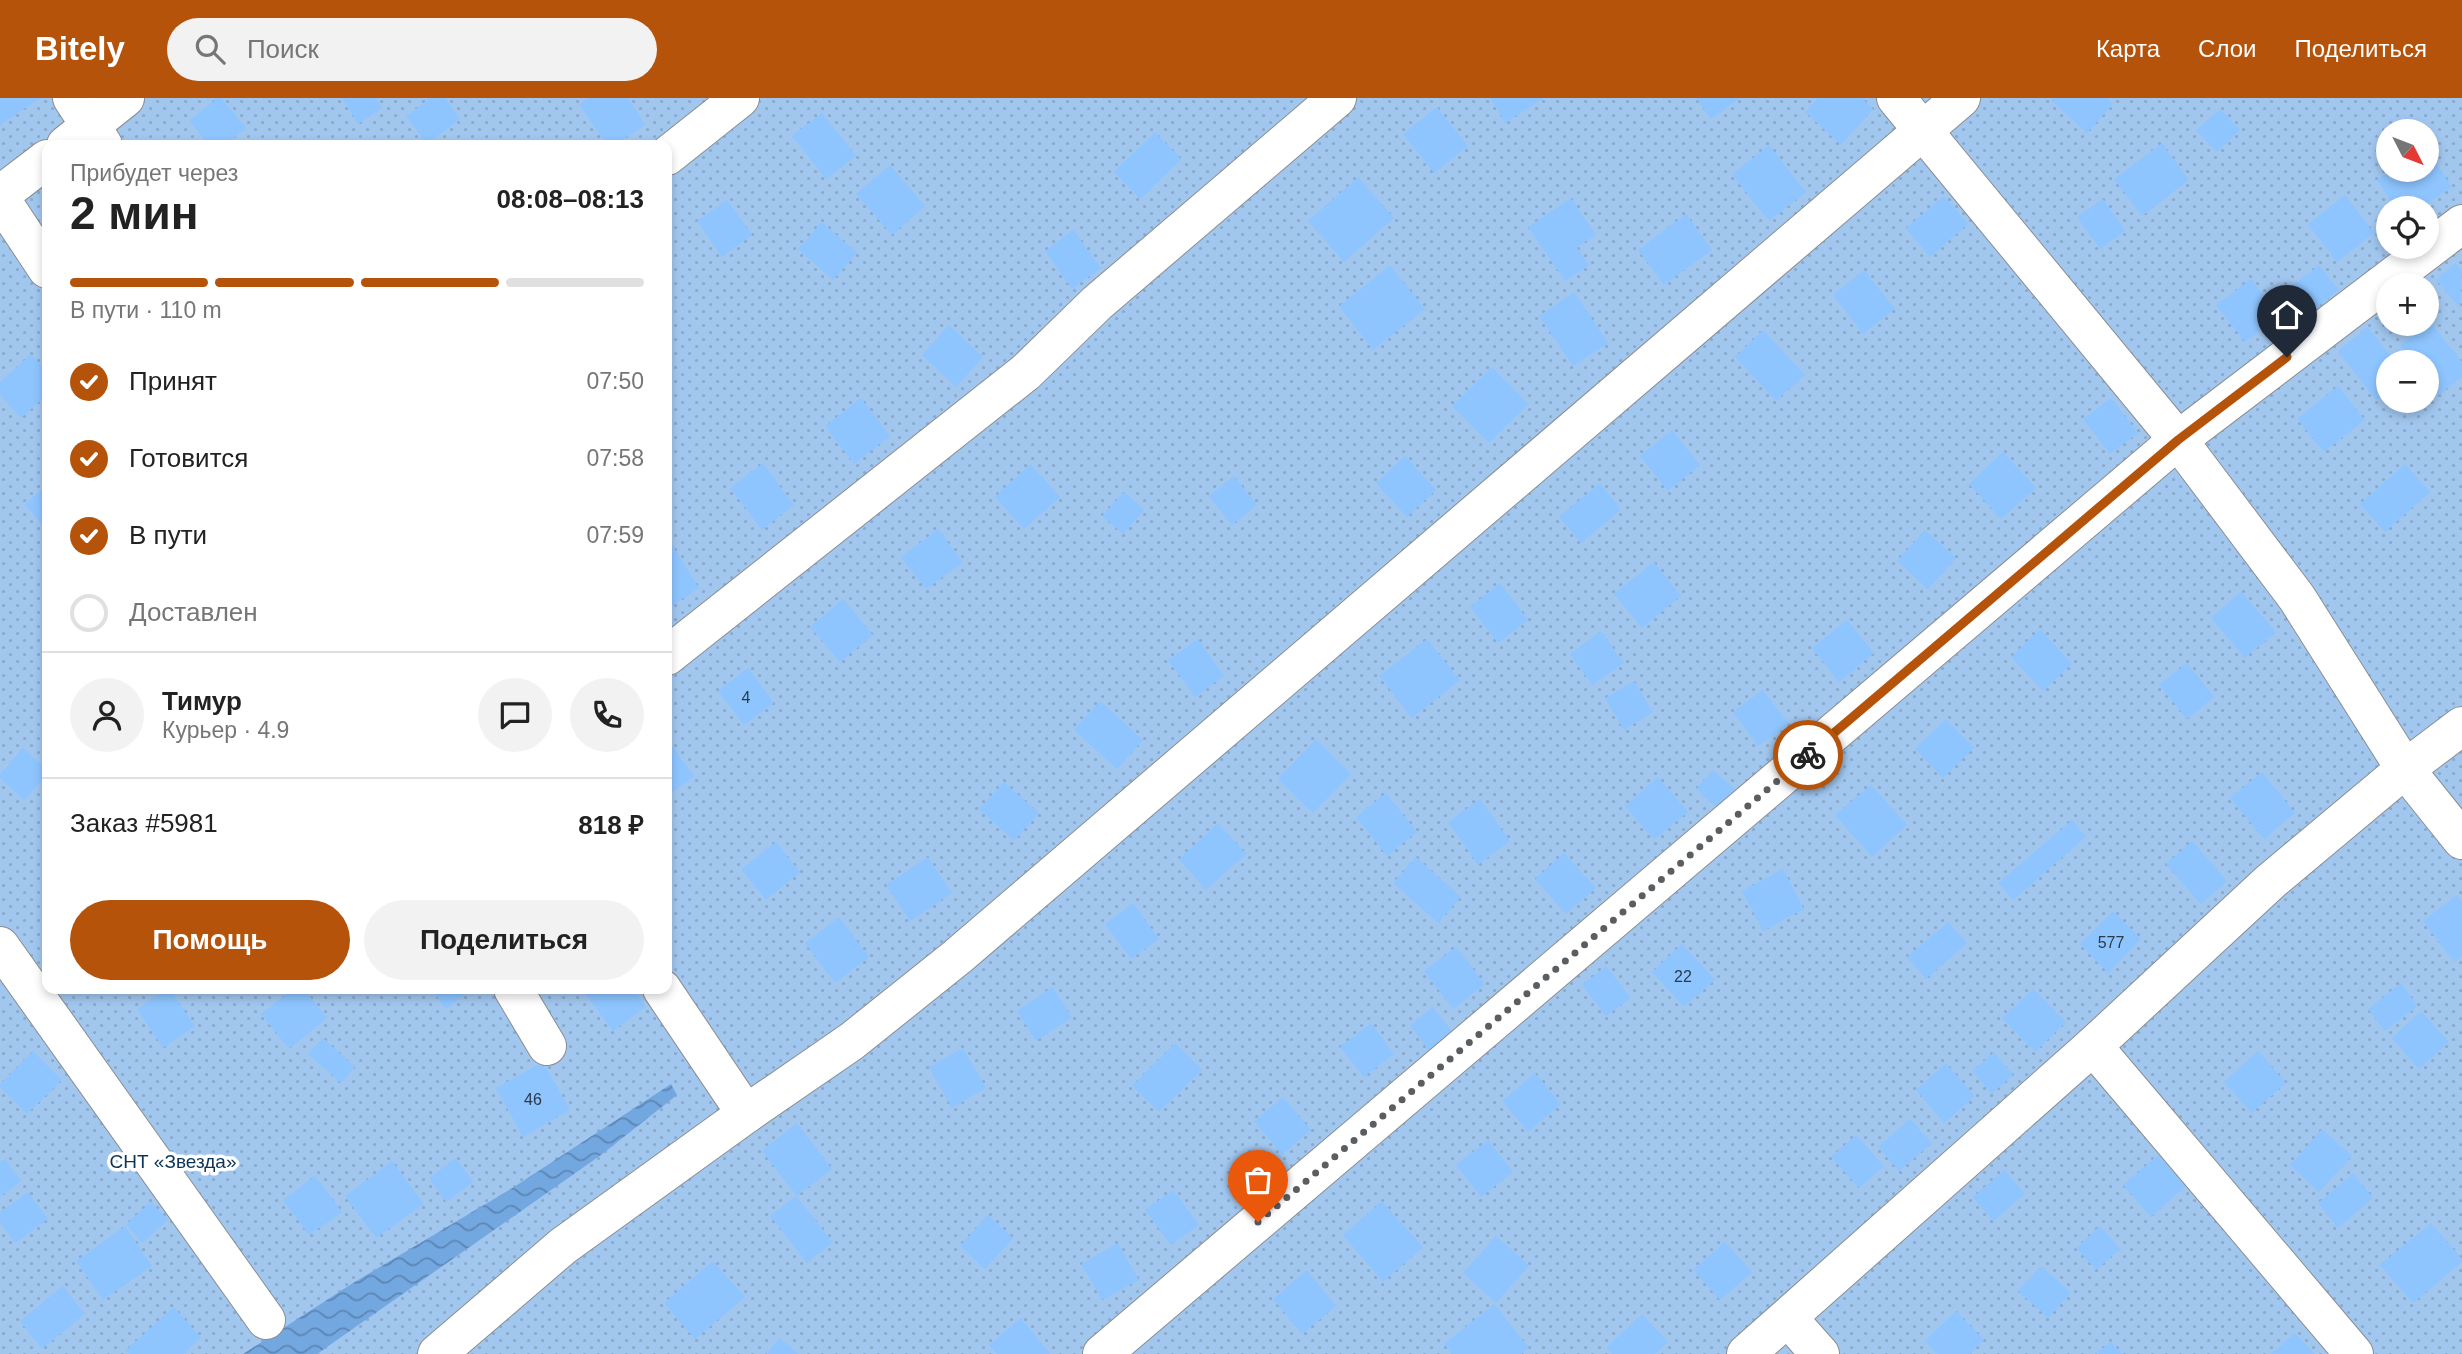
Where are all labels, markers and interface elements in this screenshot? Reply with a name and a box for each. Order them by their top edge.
search box [167,18,657,81]
text: Bitely [35,30,125,67]
icon: search [191,30,229,68]
text: Поиск [247,34,319,64]
text: Карта [2096,35,2160,62]
text: Слои [2198,35,2256,62]
text: Поделиться [2294,35,2427,62]
north arrow [2376,119,2440,182]
map controls [2376,119,2439,413]
text: Прибудет через [70,160,238,186]
text: 08:08–08:13 [497,184,644,214]
text: 2 мин [70,187,198,239]
button: locate [2376,196,2439,259]
button: + [2376,273,2439,336]
pin [2257,285,2317,357]
icon: home [2268,296,2306,334]
text: В пути · 110 m [70,297,222,323]
button: − [2376,350,2439,413]
icon: check [70,363,108,401]
text: Принят [129,366,217,396]
text: 07:50 [586,368,644,394]
icon: check [70,440,108,478]
text: Готовится [129,443,248,473]
text: 07:58 [586,445,644,471]
icon: check [70,517,108,555]
text: В пути [129,520,207,550]
text: 07:59 [586,522,644,548]
text: Доставлен [129,597,258,627]
button: person [70,678,144,752]
button: chat [478,678,552,752]
button: phone [570,678,644,752]
text: Тимур [162,686,242,716]
house number: 4 [742,689,751,706]
text: Курьер · 4.9 [162,717,289,743]
courier [1773,720,1843,790]
icon: bike [1789,736,1827,774]
text: Заказ #5981 [70,808,218,838]
text: 818 ₽ [578,810,644,840]
button: Помощь [70,900,350,980]
button: Поделиться [364,900,644,980]
house number: 577 [2098,934,2124,951]
house number: 22 [1674,968,1692,985]
house number: 46 [524,1091,542,1108]
pin [1228,1150,1288,1222]
park label: СНТ «Звезда» [110,1151,236,1172]
icon: bag [1239,1161,1277,1199]

